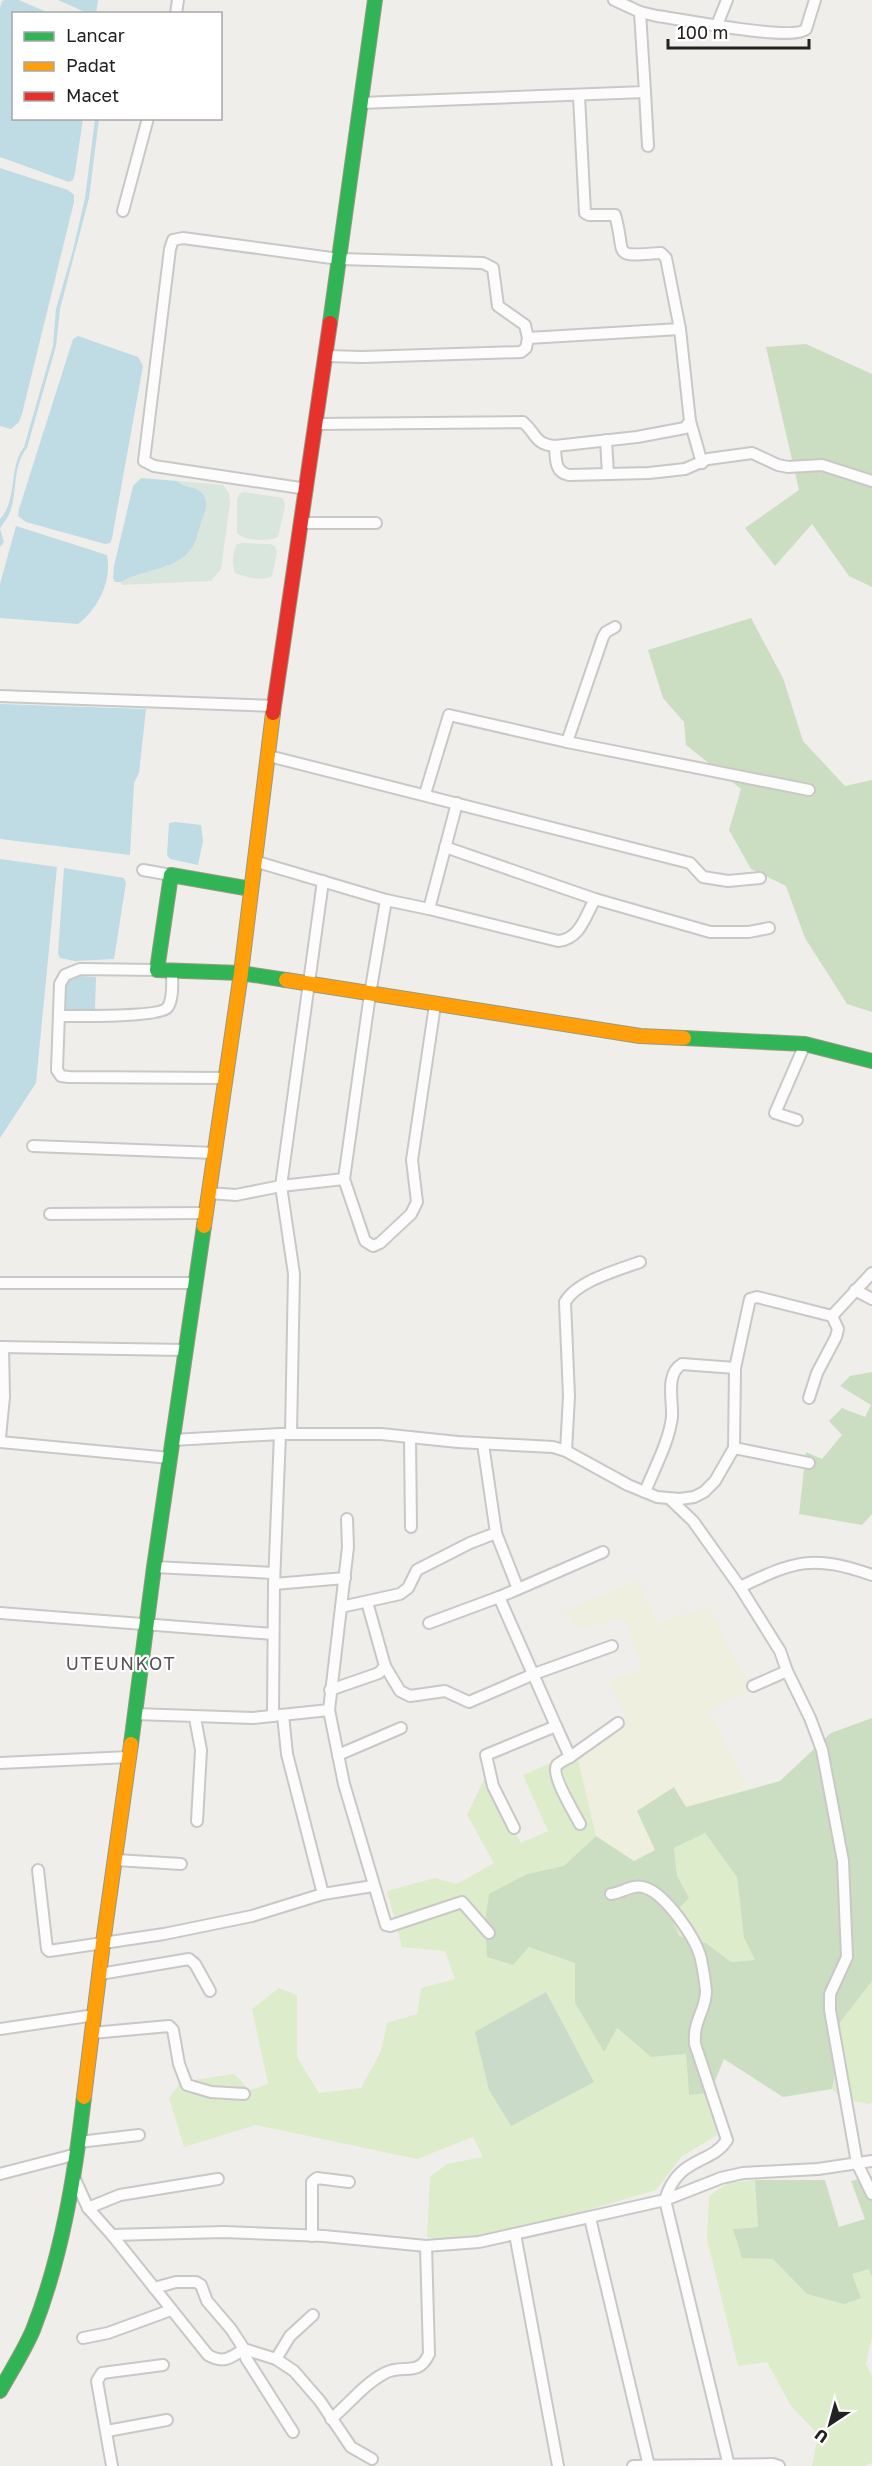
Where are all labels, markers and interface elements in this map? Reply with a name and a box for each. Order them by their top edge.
legend [12,12,222,120]
scale bar [668,12,809,50]
text: 100 m [677,21,728,43]
text: Lancar [66,24,125,46]
text: Padat [66,54,116,76]
text: Macet [66,84,119,106]
district label: UTEUNKOT [66,1652,176,1674]
north arrow [800,2394,860,2454]
text: U [811,2425,832,2448]

